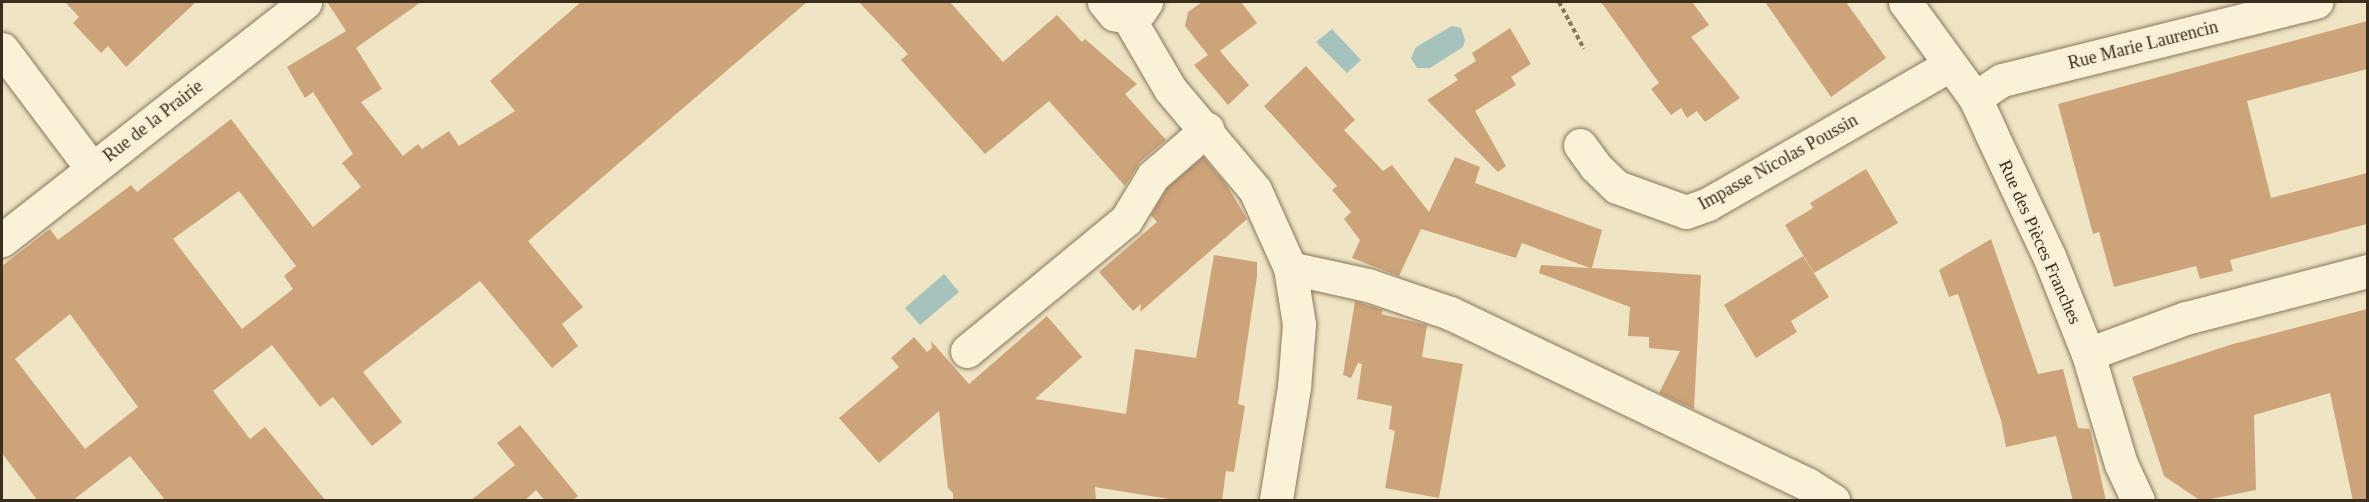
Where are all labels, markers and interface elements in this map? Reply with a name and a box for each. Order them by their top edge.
street label: Rue Marie Laurencin [2066,16,2220,74]
street label: Rue de la Prairie [99,75,207,167]
street label: Impasse Nicolas Poussin [1694,109,1862,215]
street label: Rue des Pièces Franches [1994,157,2086,327]

